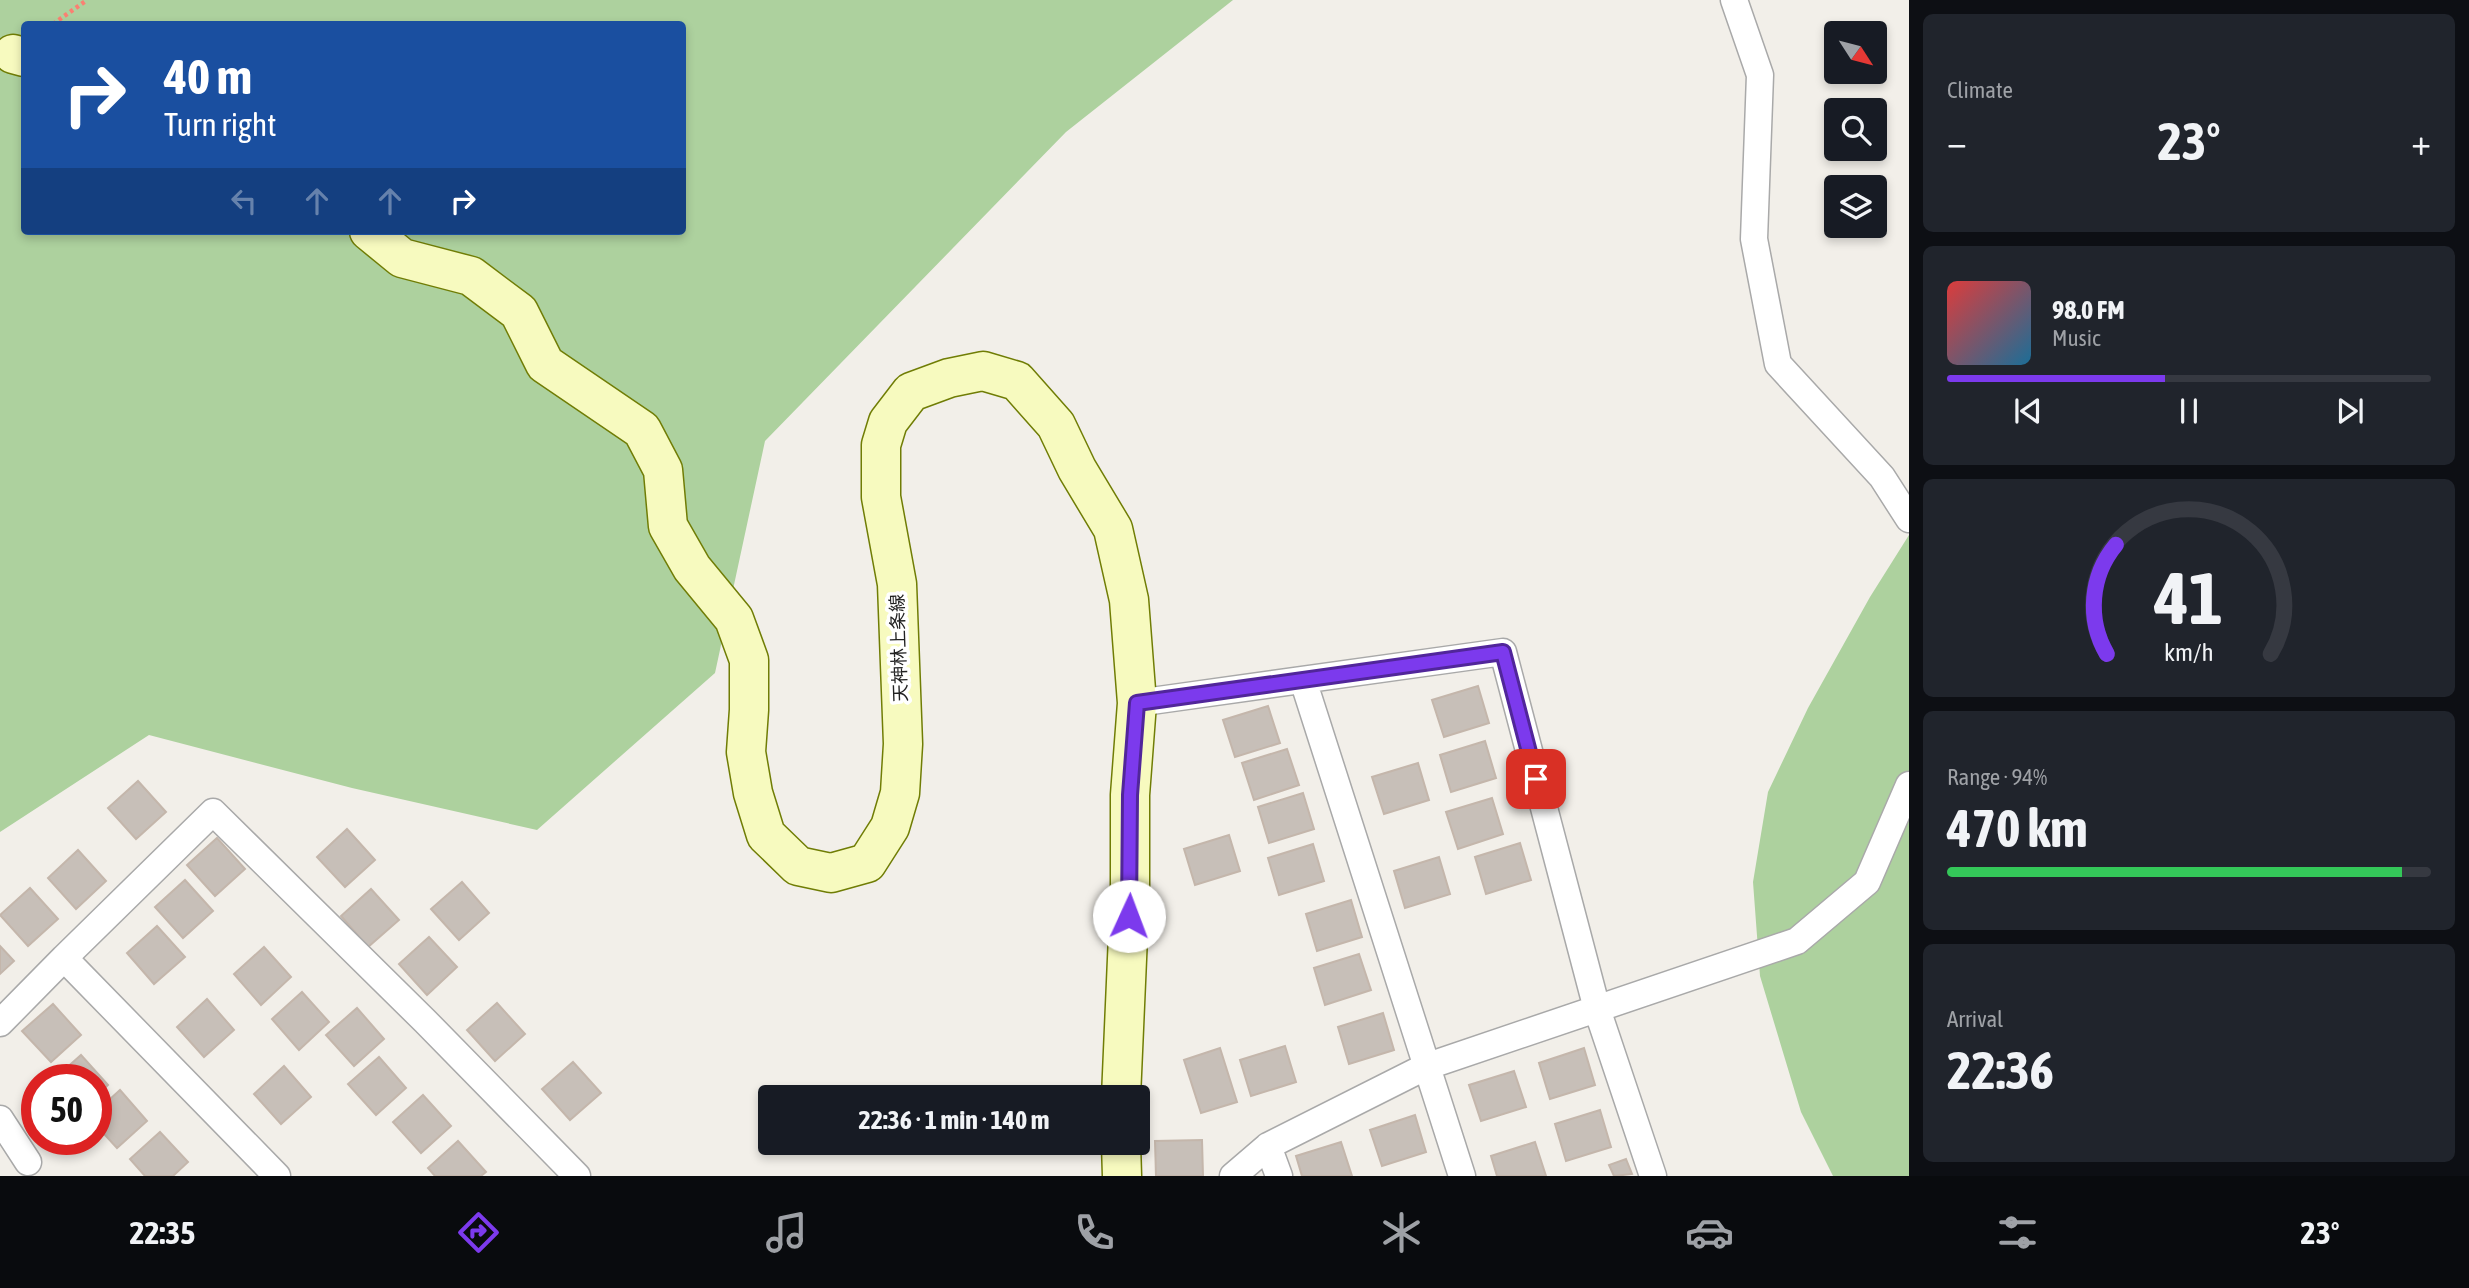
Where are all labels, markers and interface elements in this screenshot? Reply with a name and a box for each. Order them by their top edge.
north arrow [1824,21,1886,84]
map controls [1824,21,1887,238]
text: 40 m [164,48,252,104]
icon: right [49,49,140,140]
text: Climate [1947,77,2013,103]
button: search [1824,98,1887,161]
text: Turn right [164,106,277,143]
text: 23° [2157,111,2221,171]
text: − [1947,120,1967,163]
text: + [2411,120,2431,163]
button: layers [1824,175,1887,238]
icon: left [225,182,263,220]
icon: ahead [298,182,336,220]
icon: ahead [371,182,409,220]
icon: right [444,182,482,220]
text: 98.0 FM [2052,295,2125,325]
text: Music [2052,325,2100,351]
icon: previous [2009,392,2047,430]
icon: pause [2170,392,2208,430]
icon: next [2331,392,2369,430]
text: 41 [2154,556,2223,639]
street label: 天神林上条線 [886,594,911,702]
text: km/h [2164,638,2214,666]
pin [1506,749,1566,809]
icon: arrive [1517,760,1555,798]
text: Range · 94% [1947,764,2047,790]
text: 470 km [1947,798,2088,858]
position arrow [1092,879,1166,953]
text: Arrival [1947,1006,2003,1032]
text: 22:36 [1947,1040,2054,1100]
speed limit sign: 50 [21,1064,112,1155]
text: 22:36 · 1 min · 140 m [859,1105,1049,1135]
icon: directions [454,1208,503,1257]
icon: music [762,1208,811,1257]
icon: phone [1070,1208,1119,1257]
icon: climate [1377,1208,1426,1257]
icon: car [1685,1208,1734,1257]
icon: filters [1993,1208,2042,1257]
text: 22:35 [129,1214,195,1251]
text: 23° [2301,1214,2340,1251]

